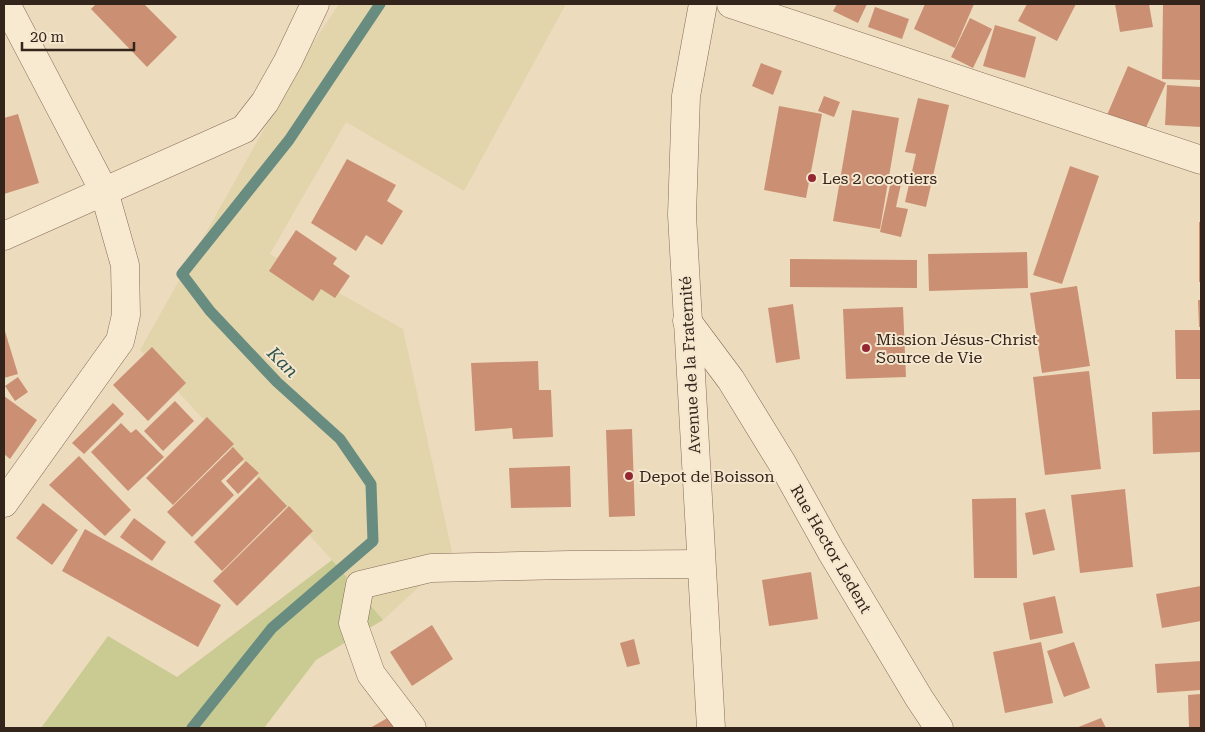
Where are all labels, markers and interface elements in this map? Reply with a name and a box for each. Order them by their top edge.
scale bar [22,20,135,52]
text: 20 m [30,28,65,46]
place label: Les 2 cocotiers [822,169,937,188]
marker: Les 2 cocotiers [806,172,818,184]
street label: Avenue de la Fraternité [676,276,704,454]
place label: Mission Jésus-Christ Source de Vie [876,330,1038,367]
water label: Kan [263,342,303,382]
marker: Mission Jésus-Christ Source de Vie [860,342,872,354]
place label: Depot de Boisson [639,467,775,486]
marker: Depot de Boisson [623,470,635,482]
street label: Rue Hector Ledent [787,481,875,617]

